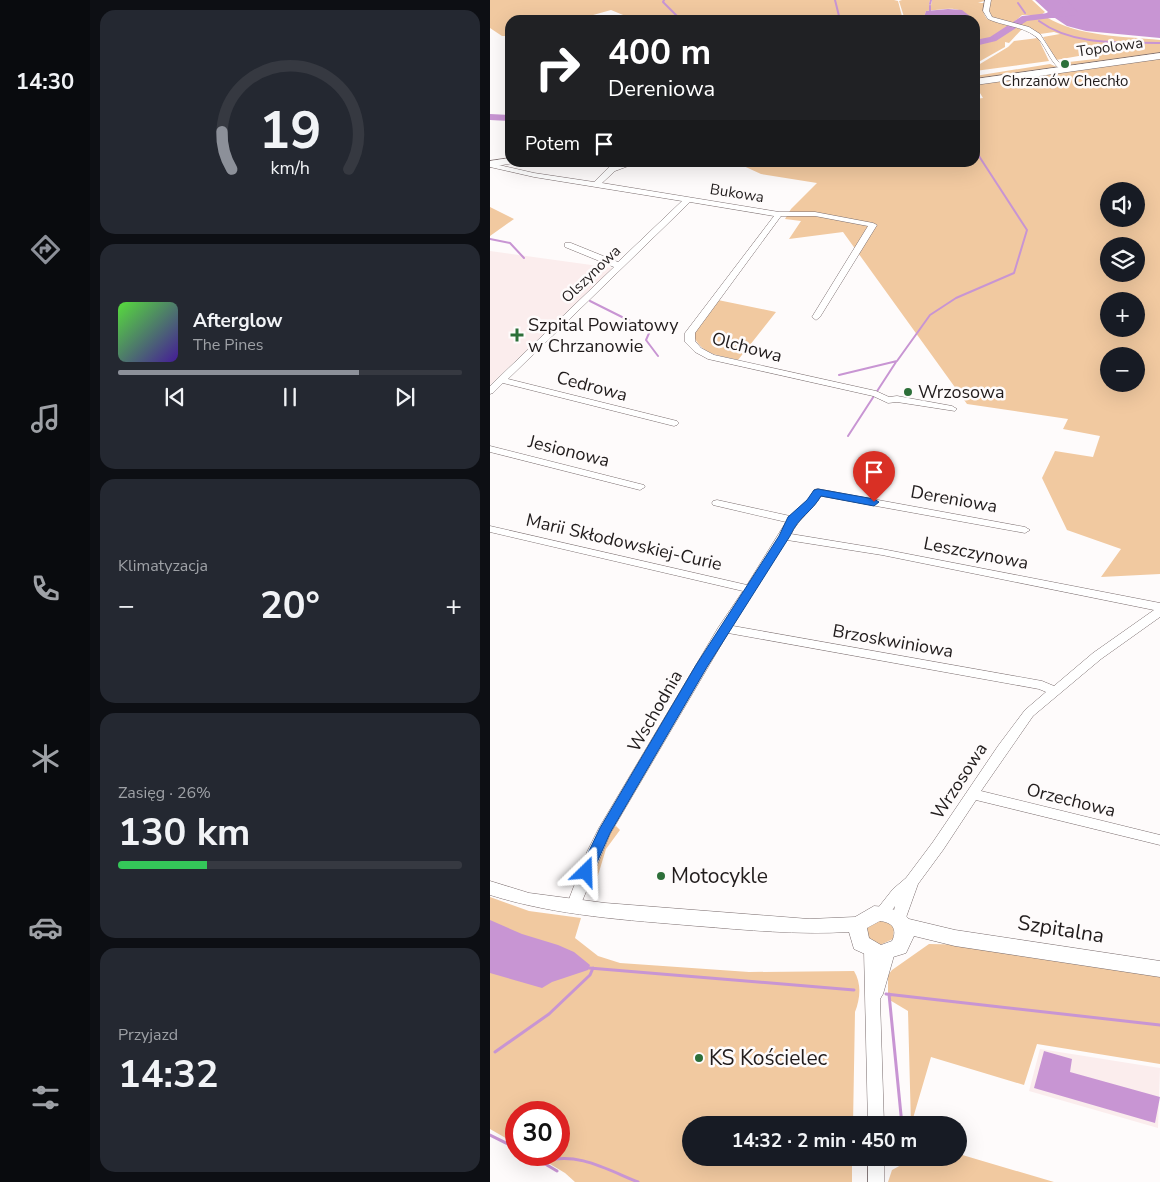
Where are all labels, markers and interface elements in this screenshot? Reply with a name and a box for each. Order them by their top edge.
text: 400 m [608,29,711,76]
street label: Topolowa [1076,32,1144,62]
icon: right [525,35,590,100]
marker: Chrzanów Chechło [1059,58,1071,70]
text: 14:30 [16,67,74,97]
place label: Chrzanów Chechło [1002,71,1128,91]
text: Dereniowa [608,74,715,104]
text: 19 [259,95,321,166]
icon: arrive [590,130,618,158]
text: Potem [525,131,580,157]
text: km/h [270,156,310,180]
street label: Bukowa [709,179,765,207]
map controls [1100,182,1145,392]
button: sound [1100,182,1145,227]
icon: directions [28,232,63,267]
button: layers [1100,237,1145,282]
street label: Olszynowa [557,241,625,307]
button: + [1100,292,1145,337]
text: Afterglow [193,308,283,334]
place label: Szpital Powiatowy w Chrzanowie [528,313,679,358]
street label: Olchowa [709,326,785,368]
marker: Szpital Powiatowy w Chrzanowie [510,328,524,342]
text: The Pines [193,334,263,356]
button: − [1100,347,1145,392]
street label: Cedrowa [554,365,630,407]
place label: Wrzosowa [918,380,1004,404]
icon: previous [161,383,189,411]
icon: pause [276,383,304,411]
icon: next [391,383,419,411]
marker: Wrzosowa [902,386,914,398]
icon: music [28,401,63,436]
street label: Jesionowa [525,429,612,473]
pin [853,451,895,502]
icon: arrive [860,458,888,486]
street label: Dereniowa [909,480,999,518]
street label: Marii Skłodowskiej-Curie [524,508,724,576]
street label: Leszczynowa [921,531,1031,575]
text: Klimatyzacja [118,555,208,577]
icon: phone [28,571,63,606]
text: 20° [260,580,320,631]
text: − [118,587,135,625]
text: + [445,587,462,625]
street label: Brzoskwiniowa [831,619,955,663]
street label: Wschodnia [622,666,688,756]
street label: Wrzosowa [925,738,993,824]
icon: climate [28,741,63,776]
street label: Orzechowa [1024,777,1118,823]
text: Zasięg · 26% [118,782,211,804]
text: 130 km [118,807,250,858]
position arrow [559,845,611,897]
place label: Motocykle [671,862,768,890]
marker: Motocykle [655,870,667,882]
street label: Szpitalna [1016,908,1106,950]
icon: car [28,910,63,945]
text: Przyjazd [118,1024,178,1046]
place label: KS Kościelec [709,1044,828,1072]
text: 14:32 [118,1049,219,1100]
marker: KS Kościelec [693,1052,705,1064]
icon: filters [28,1080,63,1115]
speed limit sign: 30 [505,1101,570,1166]
text: 14:32 · 2 min · 450 m [732,1128,917,1154]

